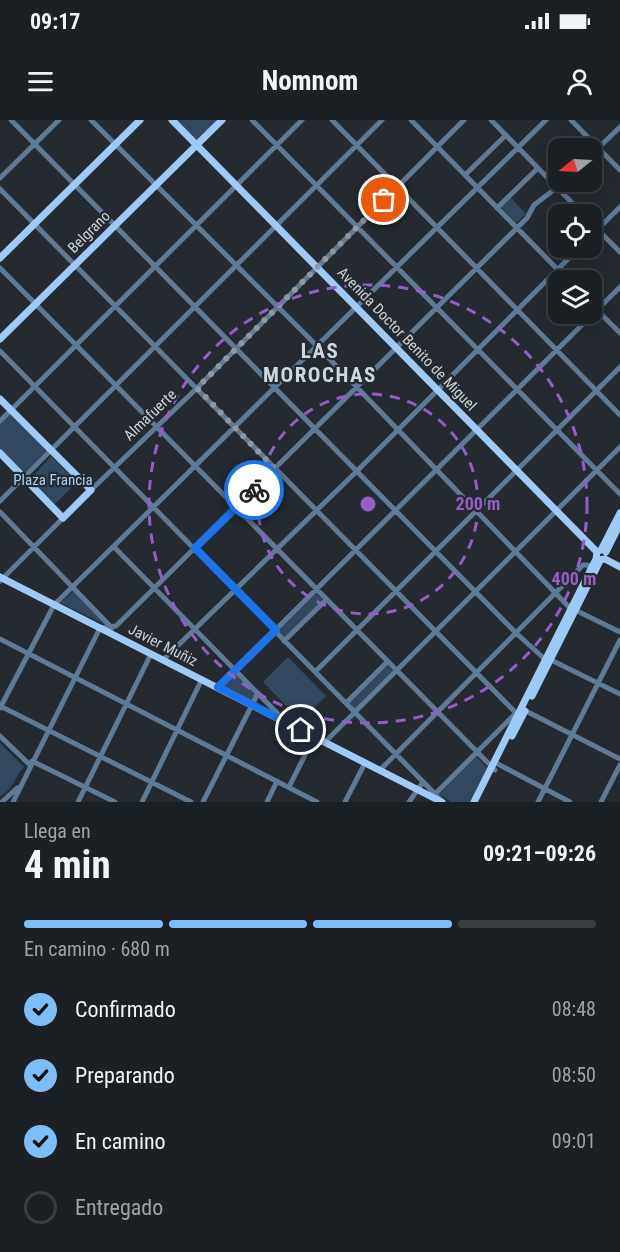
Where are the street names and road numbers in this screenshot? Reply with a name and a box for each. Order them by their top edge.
street label: Belgrano [64,207,114,257]
street label: Avenida Doctor Benito de Miguel [334,264,480,414]
street label: Almafuerte [120,386,180,444]
street label: Javier Muñiz [125,620,201,670]

